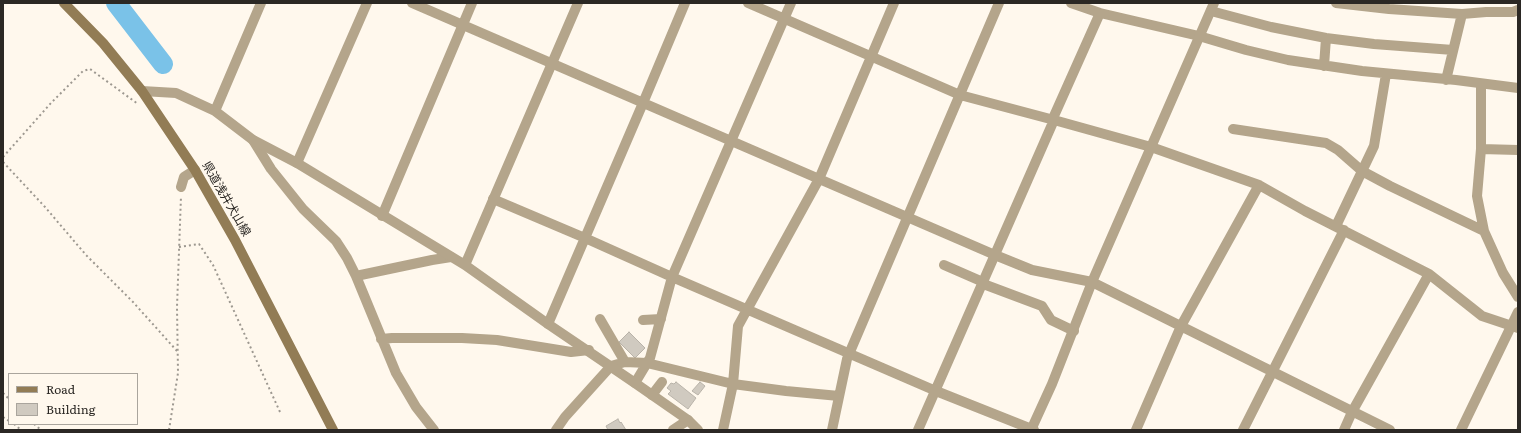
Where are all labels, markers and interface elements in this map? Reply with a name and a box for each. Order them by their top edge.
street label: 県道浅井犬山線 [199,159,253,239]
legend [8,373,138,425]
text: Road [46,380,75,398]
text: Building [46,400,95,418]

